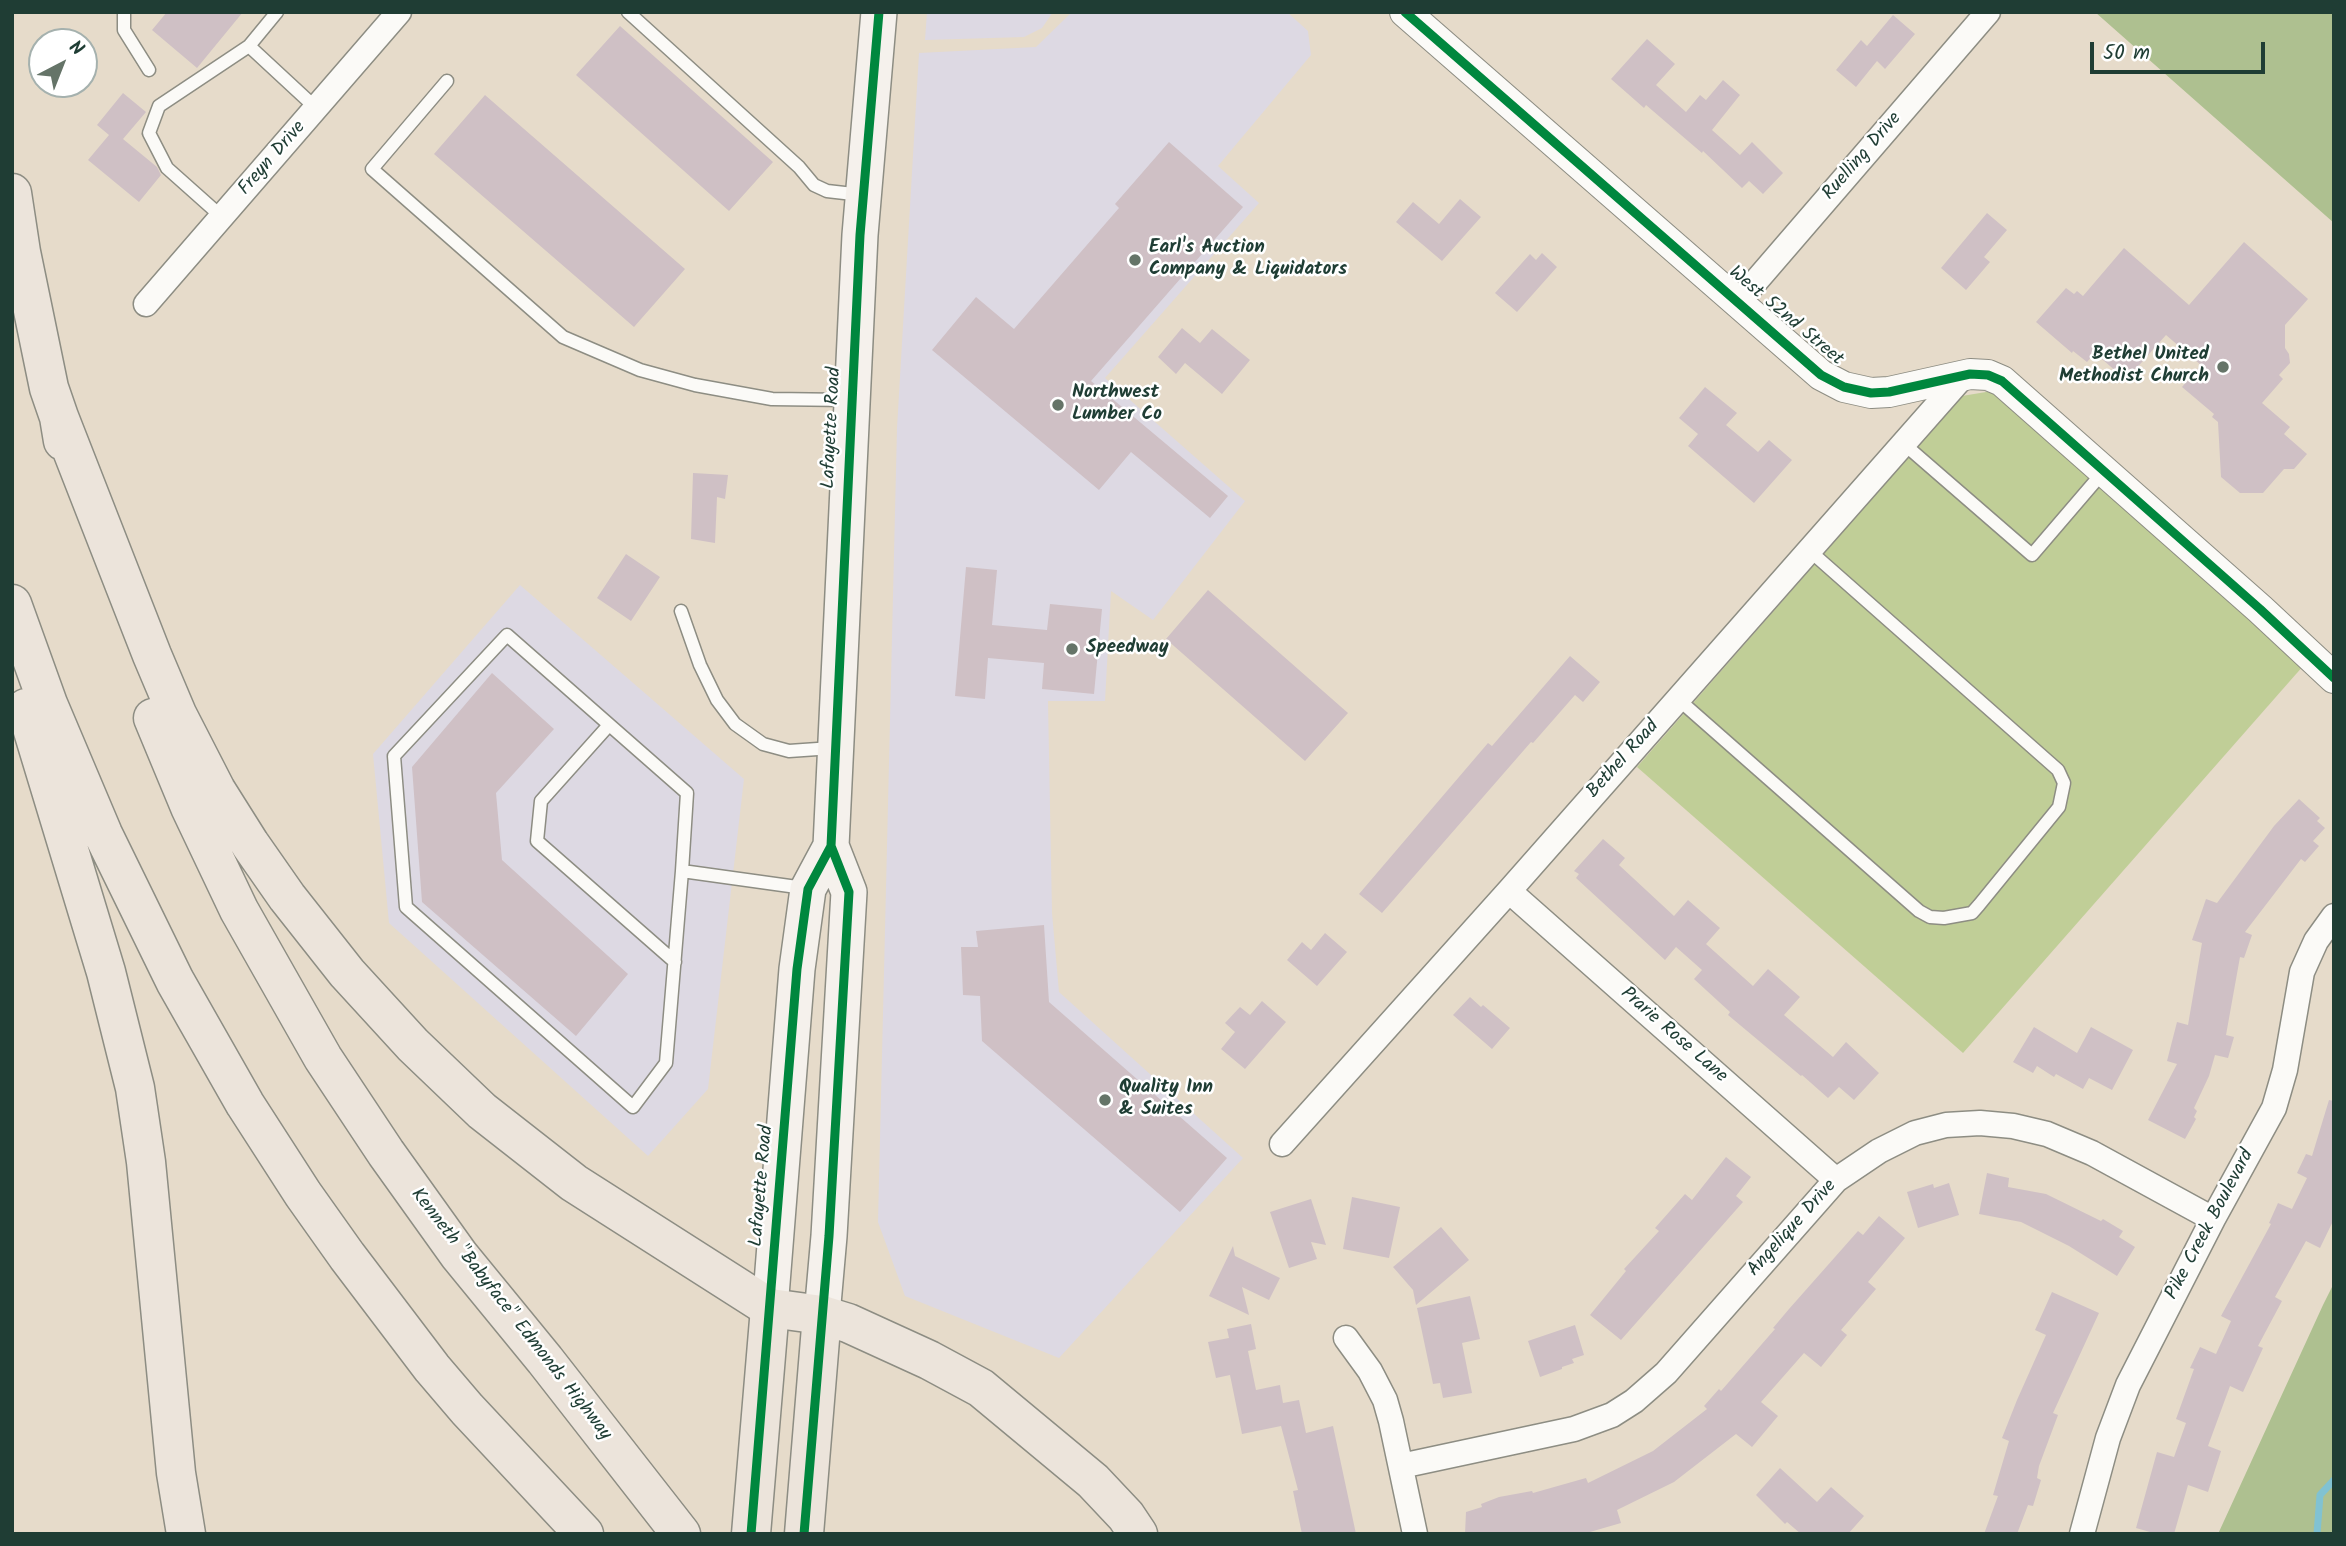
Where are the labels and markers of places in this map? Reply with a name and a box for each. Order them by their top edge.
place label: Earl's Auction Company & Liquidators [1149,238,1347,282]
marker: Earl's Auction Company & Liquidators [1127,252,1143,268]
place label: Bethel United Methodist Church [2059,345,2209,389]
marker: Bethel United Methodist Church [2215,359,2231,375]
place label: Northwest Lumber Co [1072,383,1162,427]
marker: Northwest Lumber Co [1050,397,1066,413]
place label: Speedway [1086,638,1169,660]
marker: Speedway [1064,641,1080,657]
place label: Quality Inn & Suites [1119,1078,1213,1122]
marker: Quality Inn & Suites [1097,1092,1113,1108]

